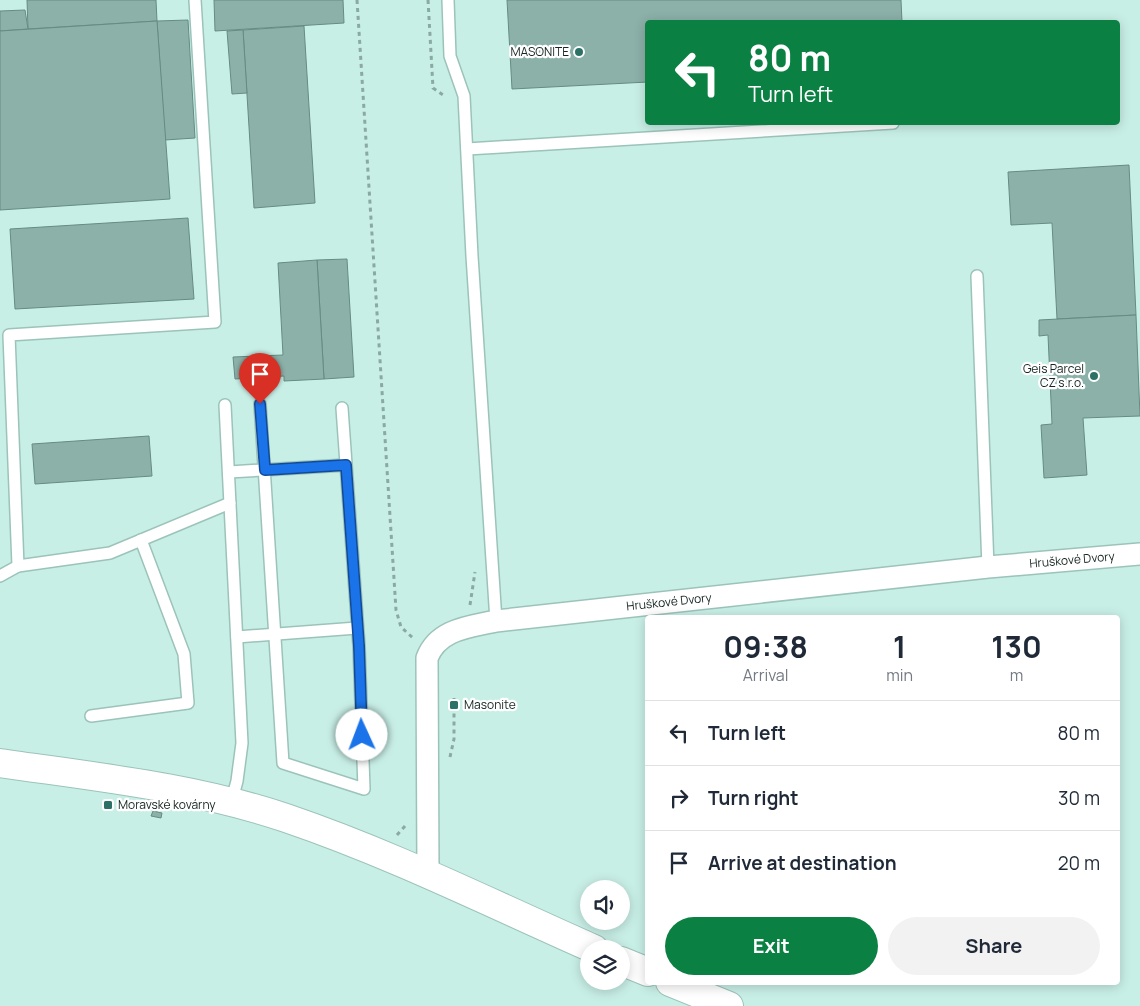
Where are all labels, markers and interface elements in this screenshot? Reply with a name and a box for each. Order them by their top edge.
text: 80 m [748,34,831,82]
icon: left [665,40,730,105]
place label: MASONITE [510,43,569,60]
marker: MASONITE [573,46,585,58]
text: Turn left [748,79,833,109]
pin [239,353,281,404]
icon: arrive [246,360,274,388]
place label: Geis Parcel CZ s.r.o. [1023,360,1084,391]
marker: Geis Parcel CZ s.r.o. [1088,370,1100,382]
street label: Hruškové Dvory [1028,547,1116,572]
street label: Hruškové Dvory [625,588,713,614]
text: 09:38 [723,626,808,667]
text: 1 [893,626,906,667]
text: 130 [991,626,1042,667]
text: Arrival [743,664,788,686]
text: min [886,664,913,686]
text: m [1010,664,1023,686]
place label: Masonite [464,696,516,713]
marker: Masonite [448,699,460,711]
position arrow [335,708,387,760]
icon: left [665,719,693,747]
text: Turn left [708,720,786,746]
text: 80 m [1057,720,1100,746]
icon: right [665,784,693,812]
text: Turn right [708,785,798,811]
text: 30 m [1058,785,1100,811]
place label: Moravské kovárny [118,796,216,813]
marker: Moravské kovárny [102,799,114,811]
icon: arrive [665,849,693,877]
text: Arrive at destination [708,850,897,876]
text: 20 m [1058,850,1100,876]
map controls [580,880,630,990]
button: sound [580,880,630,930]
button: Exit [665,917,878,975]
button: Share [888,917,1100,975]
button: layers [580,940,630,990]

